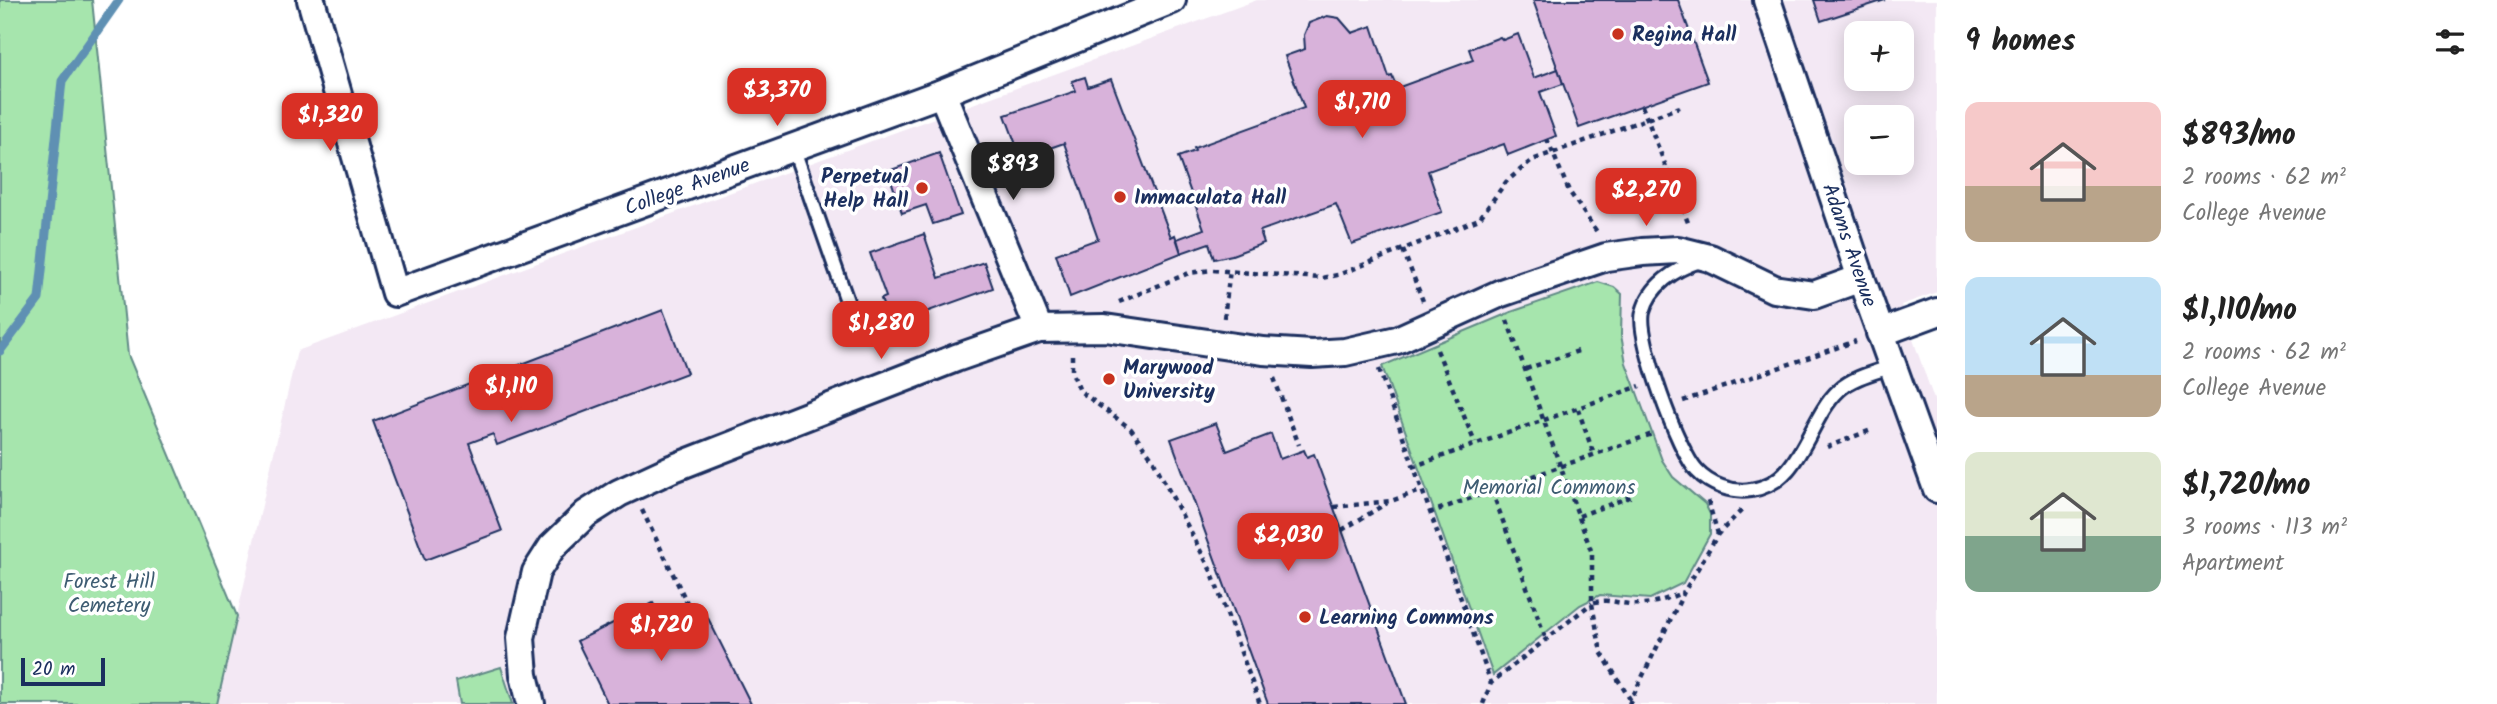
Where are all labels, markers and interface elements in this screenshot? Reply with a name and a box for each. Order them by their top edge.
text: 9 homes [1965,18,2076,66]
place label: Regina Hall [1632,19,1737,52]
map controls [1844,21,1914,175]
button: + [1844,21,1914,91]
icon: filters [2431,23,2469,61]
marker: Regina Hall [1610,26,1626,42]
pin: $3,370 [720,68,834,128]
text: $3,370 [743,73,811,109]
pin: $1,710 [1305,80,1419,140]
text: $1,710 [1334,85,1390,121]
pin: $1,320 [273,94,387,153]
text: $1,320 [298,98,362,134]
button: − [1844,105,1914,175]
text: $893/mo [2182,112,2296,160]
icon: home [2021,130,2105,214]
pin: $893 [972,142,1054,202]
text: $893 [987,147,1039,183]
street label: College Avenue [620,149,755,225]
text: 2 rooms · 62 m² [2182,160,2346,196]
place label: Perpetual Help Hall [821,161,908,218]
pin: $2,270 [1589,168,1703,228]
text: $2,270 [1611,173,1681,209]
street label: Adams Avenue [1812,179,1885,312]
marker: Perpetual Help Hall [914,180,930,196]
place label: Immaculata Hall [1134,182,1287,215]
marker: Immaculata Hall [1112,189,1128,205]
text: College Avenue [2182,196,2326,232]
text: $1,110/mo [2182,287,2297,335]
pin: $1,280 [824,302,938,361]
icon: home [2021,305,2105,389]
text: $1,280 [848,306,914,342]
text: 2 rooms · 62 m² [2182,335,2346,371]
place label: Marywood University [1123,352,1215,409]
pin: $1,110 [454,364,568,424]
text: $1,110 [485,369,537,405]
marker: Marywood University [1101,371,1117,387]
text: College Avenue [2182,371,2326,407]
text: $1,720/mo [2182,462,2310,510]
park label: Memorial Commons [1463,472,1635,505]
icon: home [2021,480,2105,564]
text: 3 rooms · 113 m² [2182,510,2347,546]
pin: $2,030 [1231,514,1345,573]
text: $2,030 [1253,518,1323,554]
text: Apartment [2182,546,2284,582]
park label: Forest Hill Cemetery [63,566,155,623]
place label: Learning Commons [1319,602,1494,635]
pin: $1,720 [604,604,718,663]
text: $1,720 [630,608,692,644]
marker: Learning Commons [1297,609,1313,625]
scale bar [21,655,105,687]
text: 20 m [32,655,75,685]

